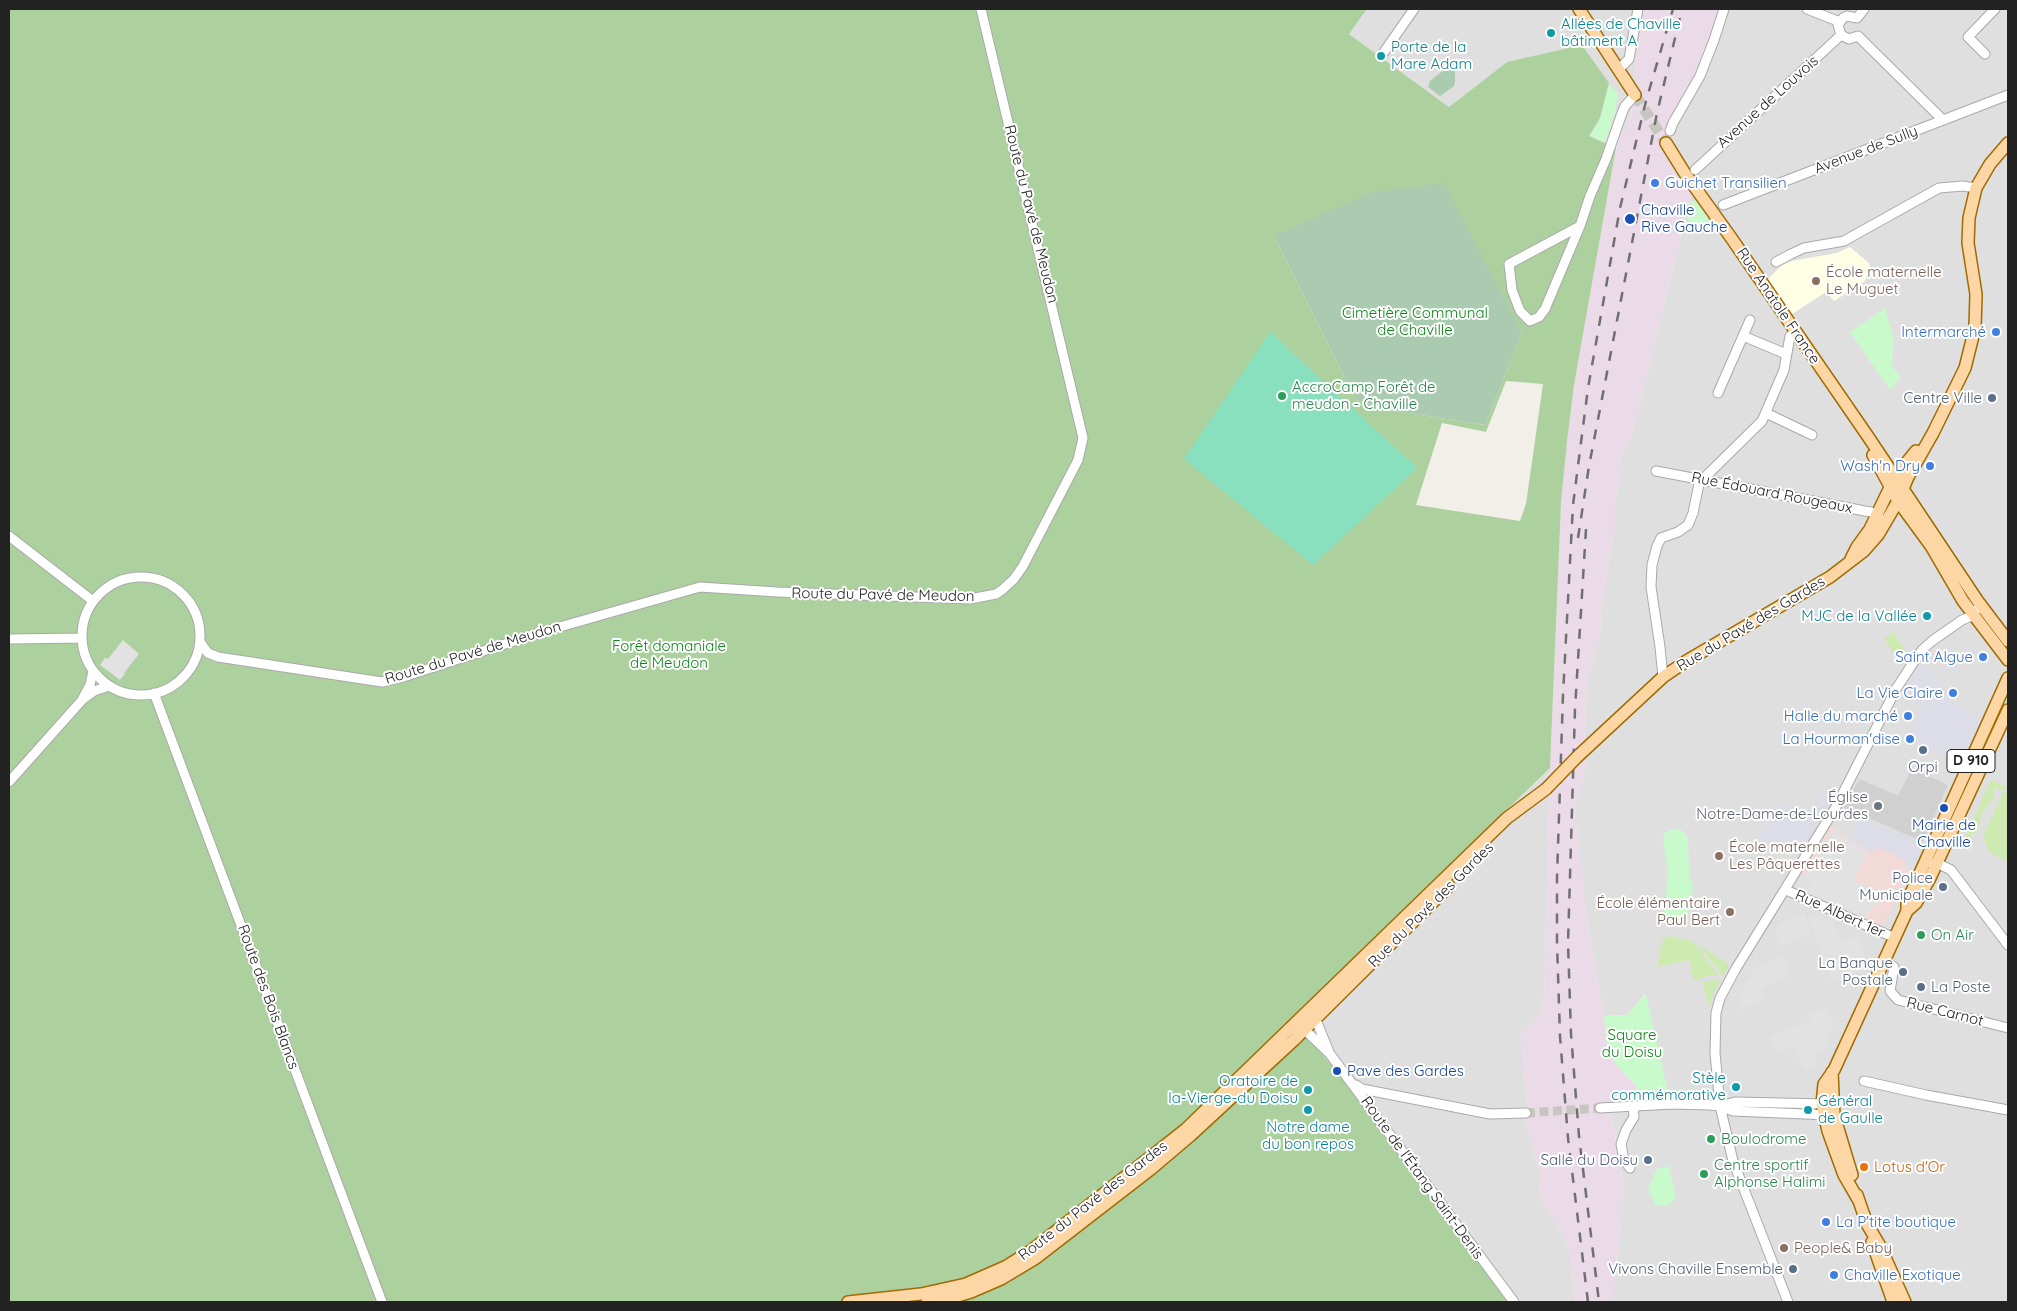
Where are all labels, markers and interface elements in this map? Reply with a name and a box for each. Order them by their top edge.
place label: Allées de Chaville bâtiment A [1561,15,1681,50]
marker: Allées de Chaville bâtiment A [1545,27,1557,39]
place label: Porte de la Mare Adam [1391,38,1472,73]
marker: Porte de la Mare Adam [1375,50,1387,62]
street label: Avenue de Louvois [1714,52,1822,152]
street label: Avenue de Sully [1812,122,1920,178]
street label: Route du Pavé de Meudon [1000,123,1062,305]
place label: Guichet Transilien [1665,174,1787,192]
marker: Guichet Transilien [1649,177,1661,189]
place label: Chaville Rive Gauche [1641,201,1728,236]
marker: Chaville Rive Gauche [1623,212,1637,226]
street label: Rue Anatole France [1732,244,1824,368]
place label: École maternelle Le Muguet [1826,263,1942,298]
marker: École maternelle Le Muguet [1810,275,1822,287]
park label: Cimetière Communal de Chaville [1342,304,1488,339]
place label: Intermarché [1901,323,1986,341]
marker: Intermarché [1990,326,2002,338]
place label: AccroCamp Forêt de meudon - Chaville [1292,378,1435,413]
place label: Centre Ville [1904,389,1982,407]
marker: AccroCamp Forêt de meudon - Chaville [1276,390,1288,402]
marker: Centre Ville [1986,392,1998,404]
place label: Wash'n Dry [1840,457,1920,475]
marker: Wash'n Dry [1924,460,1936,472]
street label: Rue Édouard Rougeaux [1690,469,1854,517]
street label: Rue du Pavé des Gardes [1674,573,1828,675]
street label: Route du Pavé de Meudon [791,584,975,606]
place label: MJC de la Vallée [1801,607,1917,625]
marker: MJC de la Vallée [1921,610,1933,622]
street label: Route du Pavé de Meudon [383,618,563,688]
park label: Forêt domaniale de Meudon [612,637,726,672]
place label: Saint Algue [1895,648,1973,666]
marker: Saint Algue [1977,651,1989,663]
place label: La Vie Claire [1857,684,1943,702]
marker: La Vie Claire [1947,687,1959,699]
place label: Halle du marché [1784,707,1898,725]
marker: Halle du marché [1902,710,1914,722]
place label: La Hourman'dise [1783,730,1900,748]
marker: La Hourman'dise [1904,733,1916,745]
marker: Orpi [1917,744,1929,756]
road number: D 910 [1947,749,1995,772]
place label: Orpi [1908,758,1938,776]
place label: Église Notre-Dame-de-Lourdes [1696,788,1868,823]
marker: Église Notre-Dame-de-Lourdes [1872,800,1884,812]
marker: Mairie de Chaville [1938,802,1950,814]
place label: Mairie de Chaville [1912,816,1976,851]
place label: École maternelle Les Pâquerettes [1729,838,1845,873]
street label: Rue du Pavé des Gardes [1365,839,1497,971]
marker: École maternelle Les Pâquerettes [1713,850,1725,862]
place label: Police Municipale [1859,869,1933,904]
marker: Police Municipale [1937,881,1949,893]
street label: Rue Albert 1er [1792,886,1888,942]
place label: École élémentaire Paul Bert [1596,894,1720,929]
marker: École élémentaire Paul Bert [1724,906,1736,918]
street label: Route des Bois Blancs [233,922,303,1072]
place label: On Air [1931,926,1974,944]
marker: On Air [1915,929,1927,941]
place label: La Banque Postale [1818,954,1893,989]
marker: La Banque Postale [1897,966,1909,978]
place label: La Poste [1931,978,1991,996]
marker: La Poste [1915,981,1927,993]
street label: Rue Carnot [1905,994,1985,1030]
park label: Square du Doisu [1602,1026,1662,1061]
place label: Pave des Gardes [1347,1062,1464,1080]
marker: Pave des Gardes [1331,1065,1343,1077]
place label: Stèle commémorative [1611,1069,1726,1104]
place label: Oratoire de la-Vierge-du Doisu [1168,1072,1298,1107]
marker: Stèle commémorative [1730,1081,1742,1093]
marker: Oratoire de la-Vierge-du Doisu [1302,1084,1314,1096]
place label: Général de Gaulle [1818,1092,1883,1127]
street label: Route de l'Étang Saint-Denis [1357,1093,1487,1263]
marker: Notre dame du bon repos [1302,1104,1314,1116]
marker: Général de Gaulle [1802,1104,1814,1116]
place label: Notre dame du bon repos [1262,1118,1354,1153]
place label: Boulodrome [1721,1130,1806,1148]
marker: Boulodrome [1705,1133,1717,1145]
street label: Route du Pavé des Gardes [1015,1137,1171,1265]
place label: Salle du Doisu [1540,1151,1638,1169]
marker: Salle du Doisu [1642,1154,1654,1166]
place label: Centre sportif Alphonse Halimi [1714,1156,1826,1191]
place label: Lotus d'Or [1874,1158,1945,1176]
marker: Lotus d'Or [1858,1161,1870,1173]
marker: Centre sportif Alphonse Halimi [1698,1168,1710,1180]
place label: La P'tite boutique [1836,1213,1956,1231]
marker: La P'tite boutique [1820,1216,1832,1228]
place label: People& Baby [1794,1239,1892,1257]
marker: People& Baby [1778,1242,1790,1254]
place label: Vivons Chaville Ensemble [1608,1260,1783,1278]
marker: Vivons Chaville Ensemble [1787,1263,1799,1275]
place label: Chaville Exotique [1844,1266,1961,1284]
marker: Chaville Exotique [1828,1269,1840,1281]

